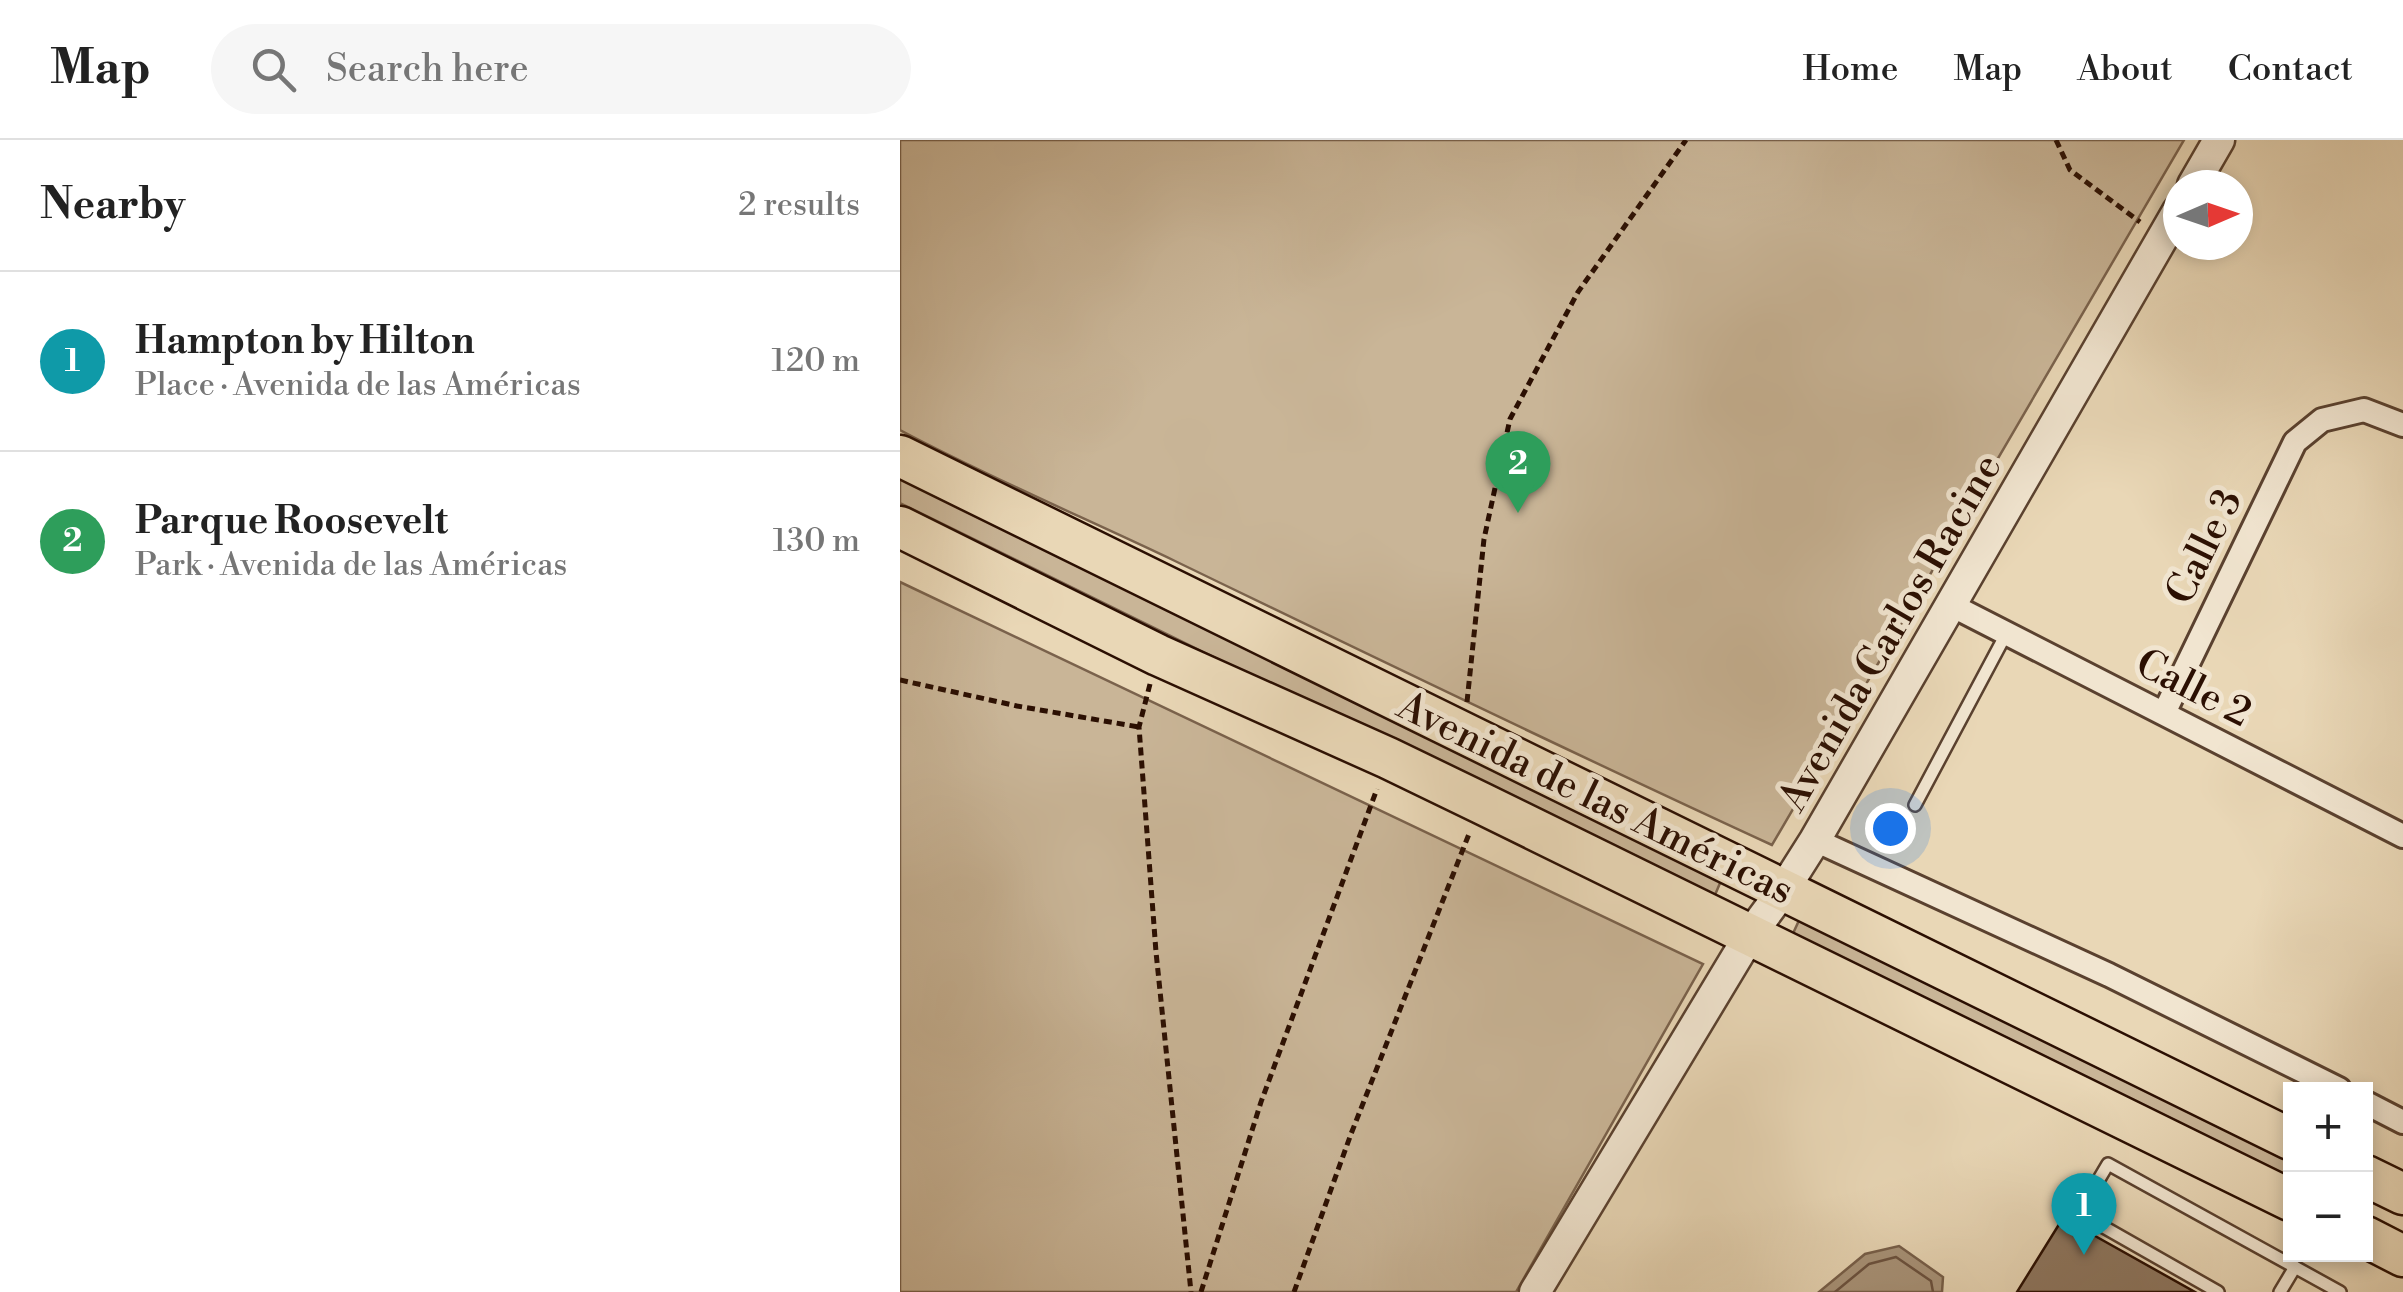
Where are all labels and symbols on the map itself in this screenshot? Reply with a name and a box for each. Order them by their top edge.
north arrow [2163,170,2253,260]
pin: 2 [1486,430,1550,513]
street label: Avenida Carlos Racine [1768,446,2013,821]
street label: Calle 3 [2156,481,2254,613]
street label: Calle 2 [2127,639,2259,739]
street label: Avenida de las Américas [1388,681,1801,916]
your location [1865,803,1916,854]
pin: 1 [2052,1172,2116,1255]

